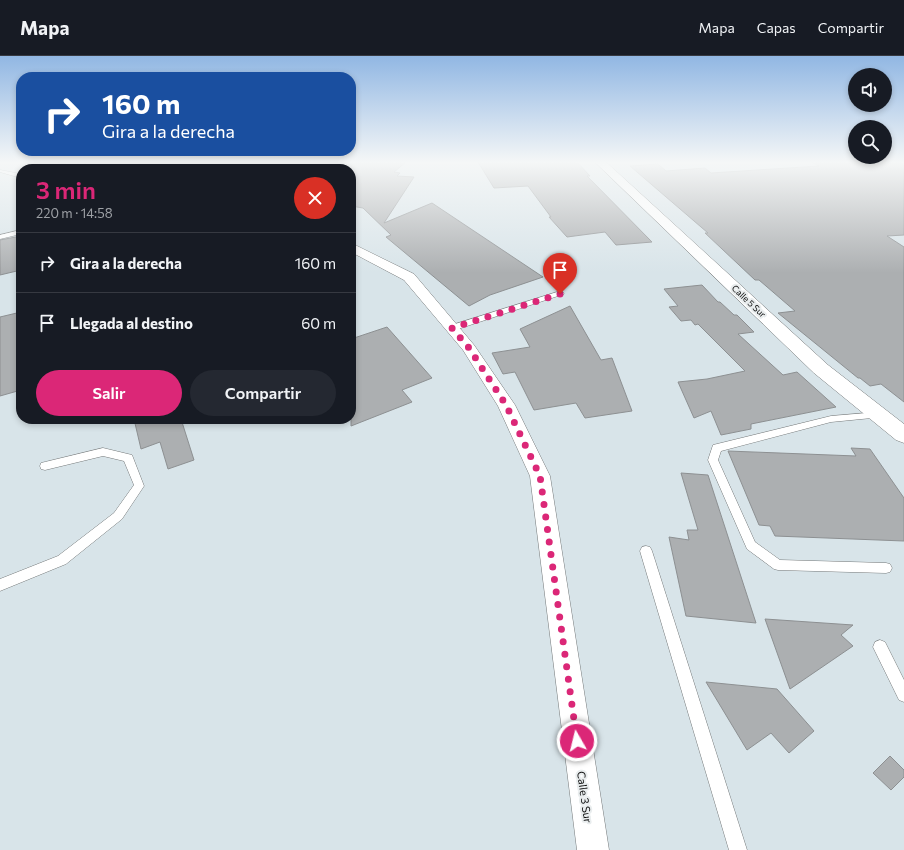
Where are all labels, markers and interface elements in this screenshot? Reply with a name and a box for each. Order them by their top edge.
text: Mapa [20,16,69,39]
text: Mapa [699,19,735,36]
text: Capas [757,19,796,36]
text: Compartir [818,19,884,36]
map controls [848,68,892,164]
button: sound [848,68,892,112]
text: 160 m [102,86,180,120]
icon: right [36,88,88,140]
text: Gira a la derecha [102,120,235,142]
button: search [848,120,892,164]
text: 3 min [36,175,96,204]
button: close [294,177,336,219]
text: 220 m · 14:58 [36,205,113,221]
icon: right [36,252,58,274]
pin [543,253,577,294]
text: Gira a la derecha [70,254,182,272]
text: 160 m [295,254,336,272]
icon: arrive [549,259,571,281]
street label: Calle 5 Sur [730,282,769,320]
icon: arrive [36,312,58,334]
text: Llegada al destino [70,314,193,332]
text: 60 m [301,314,336,332]
button: Salir [36,370,182,416]
button: Compartir [190,370,336,416]
position arrow [556,720,598,762]
street label: Calle 3 Sur [575,770,595,824]

